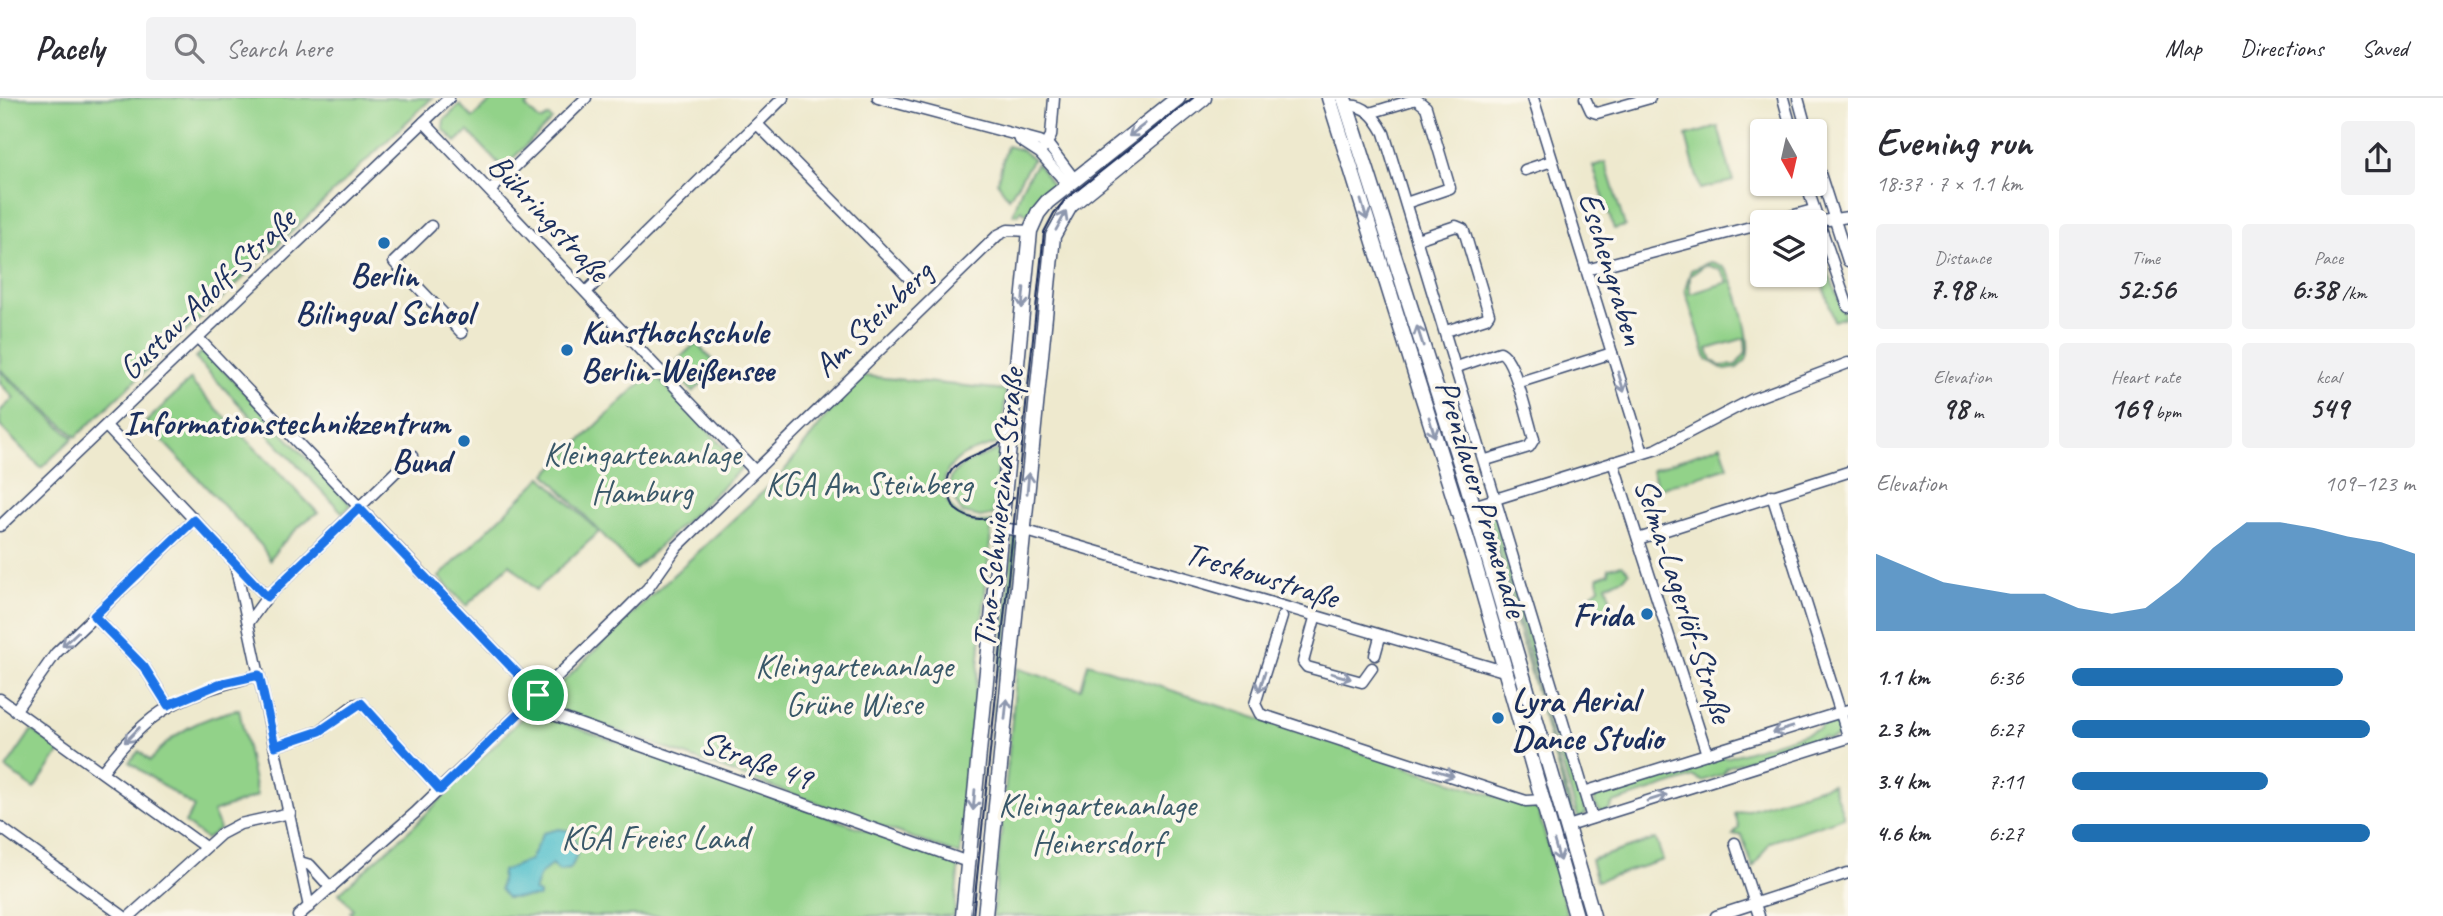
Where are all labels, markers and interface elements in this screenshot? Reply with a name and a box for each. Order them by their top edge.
search box [146,17,636,80]
text: Pacely [35,27,104,69]
icon: search [170,29,208,67]
text: Search here [226,32,332,65]
text: Map [2165,33,2202,63]
text: Directions [2240,33,2323,63]
text: Saved [2361,33,2408,63]
north arrow [1750,119,1827,196]
map controls [1750,119,1827,287]
text: Evening run [1876,119,2032,166]
button: share [2341,121,2415,195]
one-way arrow [1129,123,1147,138]
street label: Bühringstraße [479,145,621,292]
text: 18:37 · 7 × 1.1 km [1876,169,2022,198]
street label: Eschengraben [1569,187,1655,350]
street label: Gustav-Adolf-Straße [109,197,306,389]
one-way arrow [1358,199,1371,221]
button: layers [1750,210,1827,287]
one-way arrow [1054,211,1068,231]
marker: Berlin Bilingual School [376,235,392,251]
text: Distance [1934,246,1991,270]
text: Time [2131,246,2160,270]
text: Pace [2314,246,2343,270]
street label: Am Steinberg [804,250,943,386]
place label: Berlin Bilingual School [295,254,479,334]
text: 7.98 [1928,270,1974,308]
text: 52:56 [2116,270,2175,308]
text: 6:38 [2290,270,2337,308]
text: km [1974,281,1997,305]
text: /km [2337,281,2367,305]
one-way arrow [1016,287,1029,309]
place label: Kunsthochschule Berlin-Weißensee [581,311,777,391]
one-way arrow [1412,325,1425,347]
marker: Kunsthochschule Berlin-Weißensee [559,342,575,358]
street label: Tino-Schwierzina-Straße [962,364,1034,650]
text: Elevation [1933,365,1992,389]
text: Heart rate [2111,365,2180,389]
text: kcal [2316,365,2341,389]
one-way arrow [1616,371,1628,393]
street label: Prenzlauer Promenade [1426,375,1539,624]
text: 98 [1942,389,1968,427]
text: 169 [2110,389,2151,427]
text: 549 [2309,389,2348,427]
text: m [1968,400,1983,424]
text: bpm [2151,400,2181,424]
place label: Informationstechnikzentrum Bund [124,402,456,482]
one-way arrow [1426,416,1439,438]
marker: Informationstechnikzentrum Bund [456,433,472,449]
park label: Kleingartenanlage Hamburg [543,433,743,513]
park label: KGA Am Steinberg [765,463,975,505]
text: Elevation [1876,469,1947,498]
text: 109–123 m [2324,469,2415,498]
one-way arrow [1022,472,1035,495]
street label: Selma-Lagerlöf-Straße [1625,473,1744,730]
street label: Treskowstraße [1180,532,1346,619]
place label: Frida [1573,594,1635,636]
marker: Frida [1639,606,1655,622]
one-way arrow [61,631,79,647]
park label: Kleingartenanlage Grüne Wiese [755,645,955,725]
text: 1.1 km [1876,663,1930,692]
text: 6:36 [1988,663,2024,692]
pin [508,665,568,725]
one-way arrow [1255,671,1268,693]
one-way arrow [1330,671,1352,684]
icon: arrive [519,676,557,714]
place label: Lyra Aerial Dance Studio [1512,679,1666,759]
one-way arrow [999,698,1012,721]
marker: Lyra Aerial Dance Studio [1490,710,1506,726]
text: 2.3 km [1876,715,1930,744]
text: 6:27 [1988,715,2024,744]
street label: Straße 49 [695,720,821,800]
one-way arrow [1772,725,1794,738]
one-way arrow [124,726,141,743]
text: 3.4 km [1876,767,1930,796]
text: 7:11 [1988,767,2024,796]
one-way arrow [1432,768,1454,780]
park label: Kleingartenanlage Heinersdorf [998,784,1198,864]
one-way arrow [967,789,980,811]
one-way arrow [1646,791,1668,804]
park label: KGA Freies Land [561,817,754,859]
text: 4.6 km [1876,819,1930,848]
text: 6:27 [1988,819,2024,848]
one-way arrow [1552,839,1565,861]

